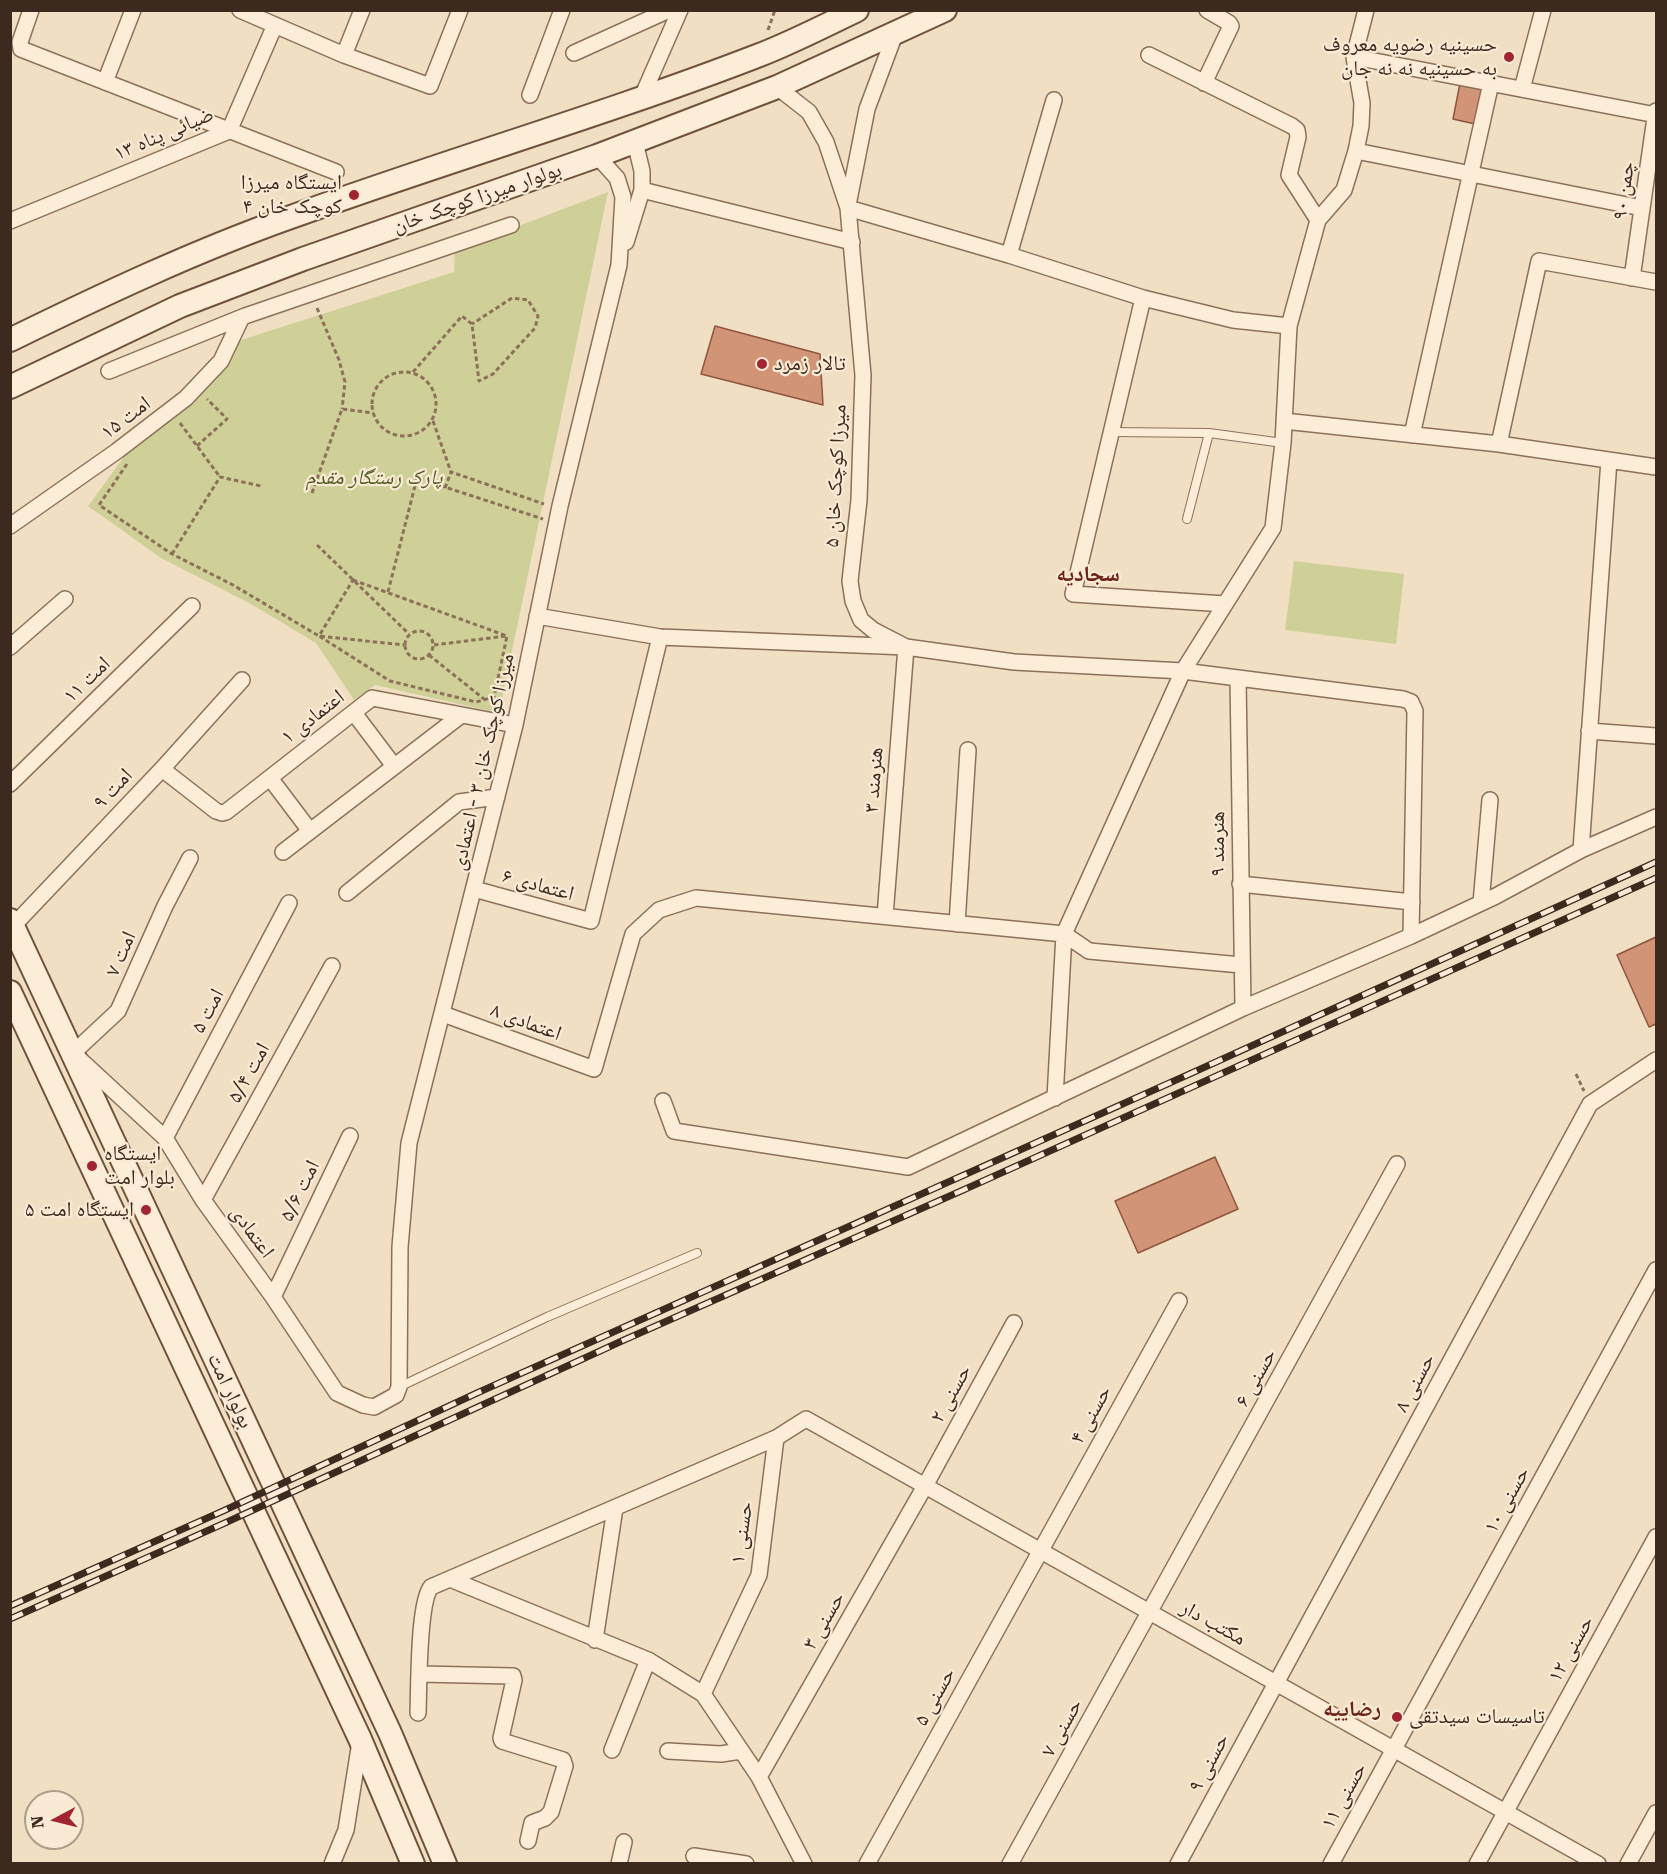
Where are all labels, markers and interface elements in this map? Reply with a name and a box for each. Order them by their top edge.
place label: حسینیه رضویه معروف به حسینیه نه نه جان [1323,32,1497,82]
marker: حسینیه رضویه معروف به حسینیه نه نه جان [1502,50,1516,64]
street label: ضیائی پناه ۱۳ [110,102,218,166]
street label: بولوار میرزا کوچک خان [389,157,565,239]
street label: چمن ۹۰ [1607,160,1641,222]
place label: ایستگاه میرزا کوچک خان ۴ [241,170,342,220]
marker: ایستگاه میرزا کوچک خان ۴ [347,188,361,202]
place label: تالار زمرد [774,351,846,377]
marker: تالار زمرد [755,357,769,371]
street label: امت ۱۵ [96,391,156,445]
street label: میرزا کوچک خان ۵ [820,404,852,548]
park label: پارک رستگار مقدم [306,465,442,491]
district label: سجادیه [1056,562,1120,588]
street label: میرزا کوچک خان ۳ - اعتمادی [446,651,520,873]
street label: امت ۱۱ [58,652,116,708]
street label: اعتمادی ۱ [276,684,350,750]
street label: هنرمند ۳ [859,746,889,814]
street label: امت ۹ [88,763,138,815]
street label: هنرمند ۹ [1205,811,1231,877]
street label: اعتمادی ۶ [499,863,577,907]
street label: امت ۷ [100,928,142,980]
street label: امت ۵ [186,985,230,1037]
street label: اعتمادی ۸ [487,998,565,1046]
street label: امت ۵/۴ [222,1039,276,1107]
place label: ایستگاه بلوار امت [104,1141,175,1191]
street label: امت ۵/۶ [274,1156,326,1226]
marker: ایستگاه بلوار امت [85,1159,99,1173]
place label: ایستگاه امت ۵ [25,1197,134,1223]
street label: اعتمادی [225,1201,279,1263]
marker: ایستگاه امت ۵ [139,1203,153,1217]
street label: حسنی ۶ [1230,1345,1282,1411]
street label: بولوار امت [202,1349,258,1433]
street label: حسنی ۸ [1389,1349,1441,1417]
street label: حسنی ۲ [925,1361,977,1427]
street label: حسنی ۴ [1065,1382,1117,1448]
street label: حسنی ۱۰ [1479,1462,1535,1538]
street label: حسنی ۱ [725,1500,759,1566]
street label: حسنی ۳ [797,1588,851,1654]
street label: مکتب دار [1176,1595,1250,1651]
street label: حسنی ۱۲ [1543,1611,1599,1687]
street label: حسنی ۵ [909,1664,961,1730]
street label: حسنی ۷ [1036,1695,1088,1761]
district label: رضاییه [1323,1697,1381,1723]
place label: تاسیسات سیدتقی [1409,1704,1545,1730]
marker: تاسیسات سیدتقی [1390,1710,1404,1724]
street label: حسنی ۹ [1183,1729,1235,1797]
street label: حسنی ۱۱ [1316,1758,1372,1834]
north arrow [24,1790,84,1850]
text: N [27,1815,48,1829]

